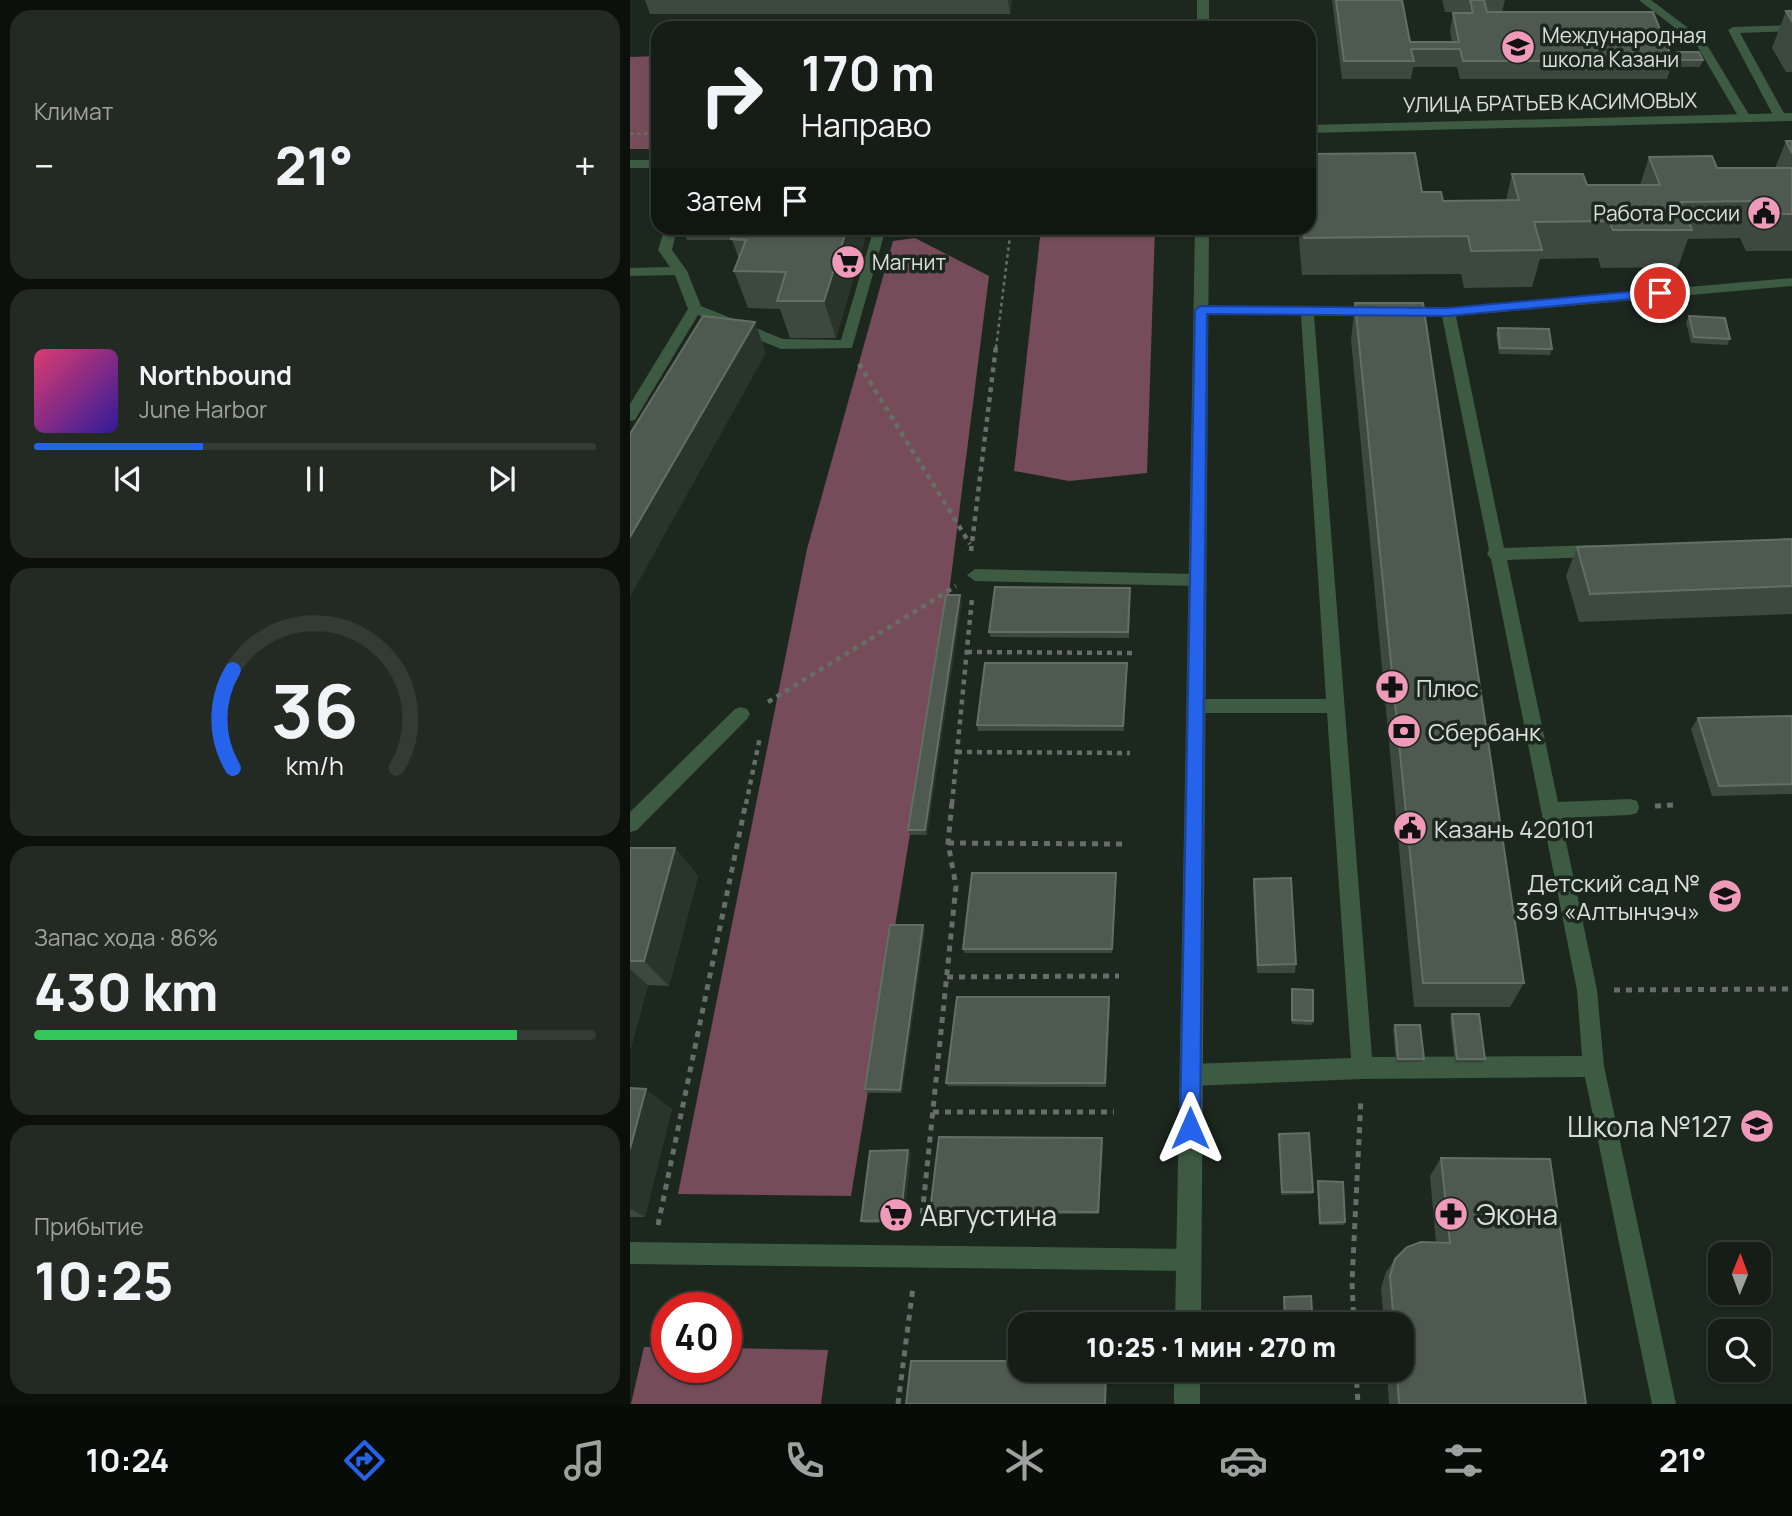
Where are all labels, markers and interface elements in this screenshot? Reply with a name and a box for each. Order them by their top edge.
place label: Международная школа Казани [1542,21,1707,73]
school or university icon: Международная школа Казани [1499,28,1537,66]
text: 170 m [801,39,935,106]
icon: right [686,49,777,140]
street label: УЛИЦА БРАТЬЕВ КАСИМОВЫХ [1403,85,1698,119]
text: Климат [34,95,113,127]
text: Направо [801,103,932,147]
text: 21° [275,130,354,201]
text: − [34,139,55,191]
text: + [574,139,596,191]
icon: arrive [776,182,814,220]
text: Затем [686,183,762,219]
public building icon: Работа России [1745,194,1783,232]
place label: Работа России [1593,199,1740,227]
supermarket icon: Магнит [829,243,867,281]
place label: Магнит [872,248,946,276]
pin [1630,263,1690,323]
icon: arrive [1641,274,1679,312]
text: Northbound [139,357,292,393]
text: June Harbor [139,393,267,425]
icon: previous [109,460,147,498]
icon: pause [296,460,334,498]
icon: next [483,460,521,498]
text: 36 [271,660,359,760]
pharmacy icon: Плюс [1373,668,1411,706]
place label: Плюс [1416,671,1479,704]
bank icon: Сбербанк [1385,712,1423,750]
place label: Сбербанк [1428,715,1542,748]
text: km/h [286,748,344,783]
public building icon: Казань 420101 [1391,809,1429,847]
place label: Казань 420101 [1434,812,1595,845]
place label: Детский сад № 369 «Алтынчэч» [1516,866,1700,927]
school or university icon: Детский сад № 369 «Алтынчэч» [1706,877,1744,915]
text: Запас хода · 86% [34,921,218,953]
text: 430 km [34,956,219,1027]
position arrow [1153,1091,1227,1165]
place label: Школа №127 [1567,1107,1732,1145]
school or university icon: Школа №127 [1738,1107,1776,1145]
pharmacy icon: Экона [1432,1195,1470,1233]
place label: Экона [1476,1195,1558,1233]
supermarket icon: Августина [877,1196,915,1234]
place label: Августина [920,1196,1057,1234]
text: Прибытие [34,1210,144,1242]
north arrow [1708,1242,1771,1306]
map controls [1708,1242,1771,1382]
text: 10:25 [34,1245,173,1316]
speed limit sign: 40 [651,1292,742,1383]
button: search [1708,1319,1771,1382]
text: 10:25 · 1 мин · 270 m [1086,1329,1336,1365]
icon: directions [340,1436,389,1485]
icon: music [560,1436,609,1485]
icon: phone [780,1436,829,1485]
icon: climate [1000,1436,1049,1485]
icon: car [1219,1436,1268,1485]
icon: filters [1439,1436,1488,1485]
text: 10:24 [85,1438,169,1482]
text: 21° [1659,1438,1707,1482]

